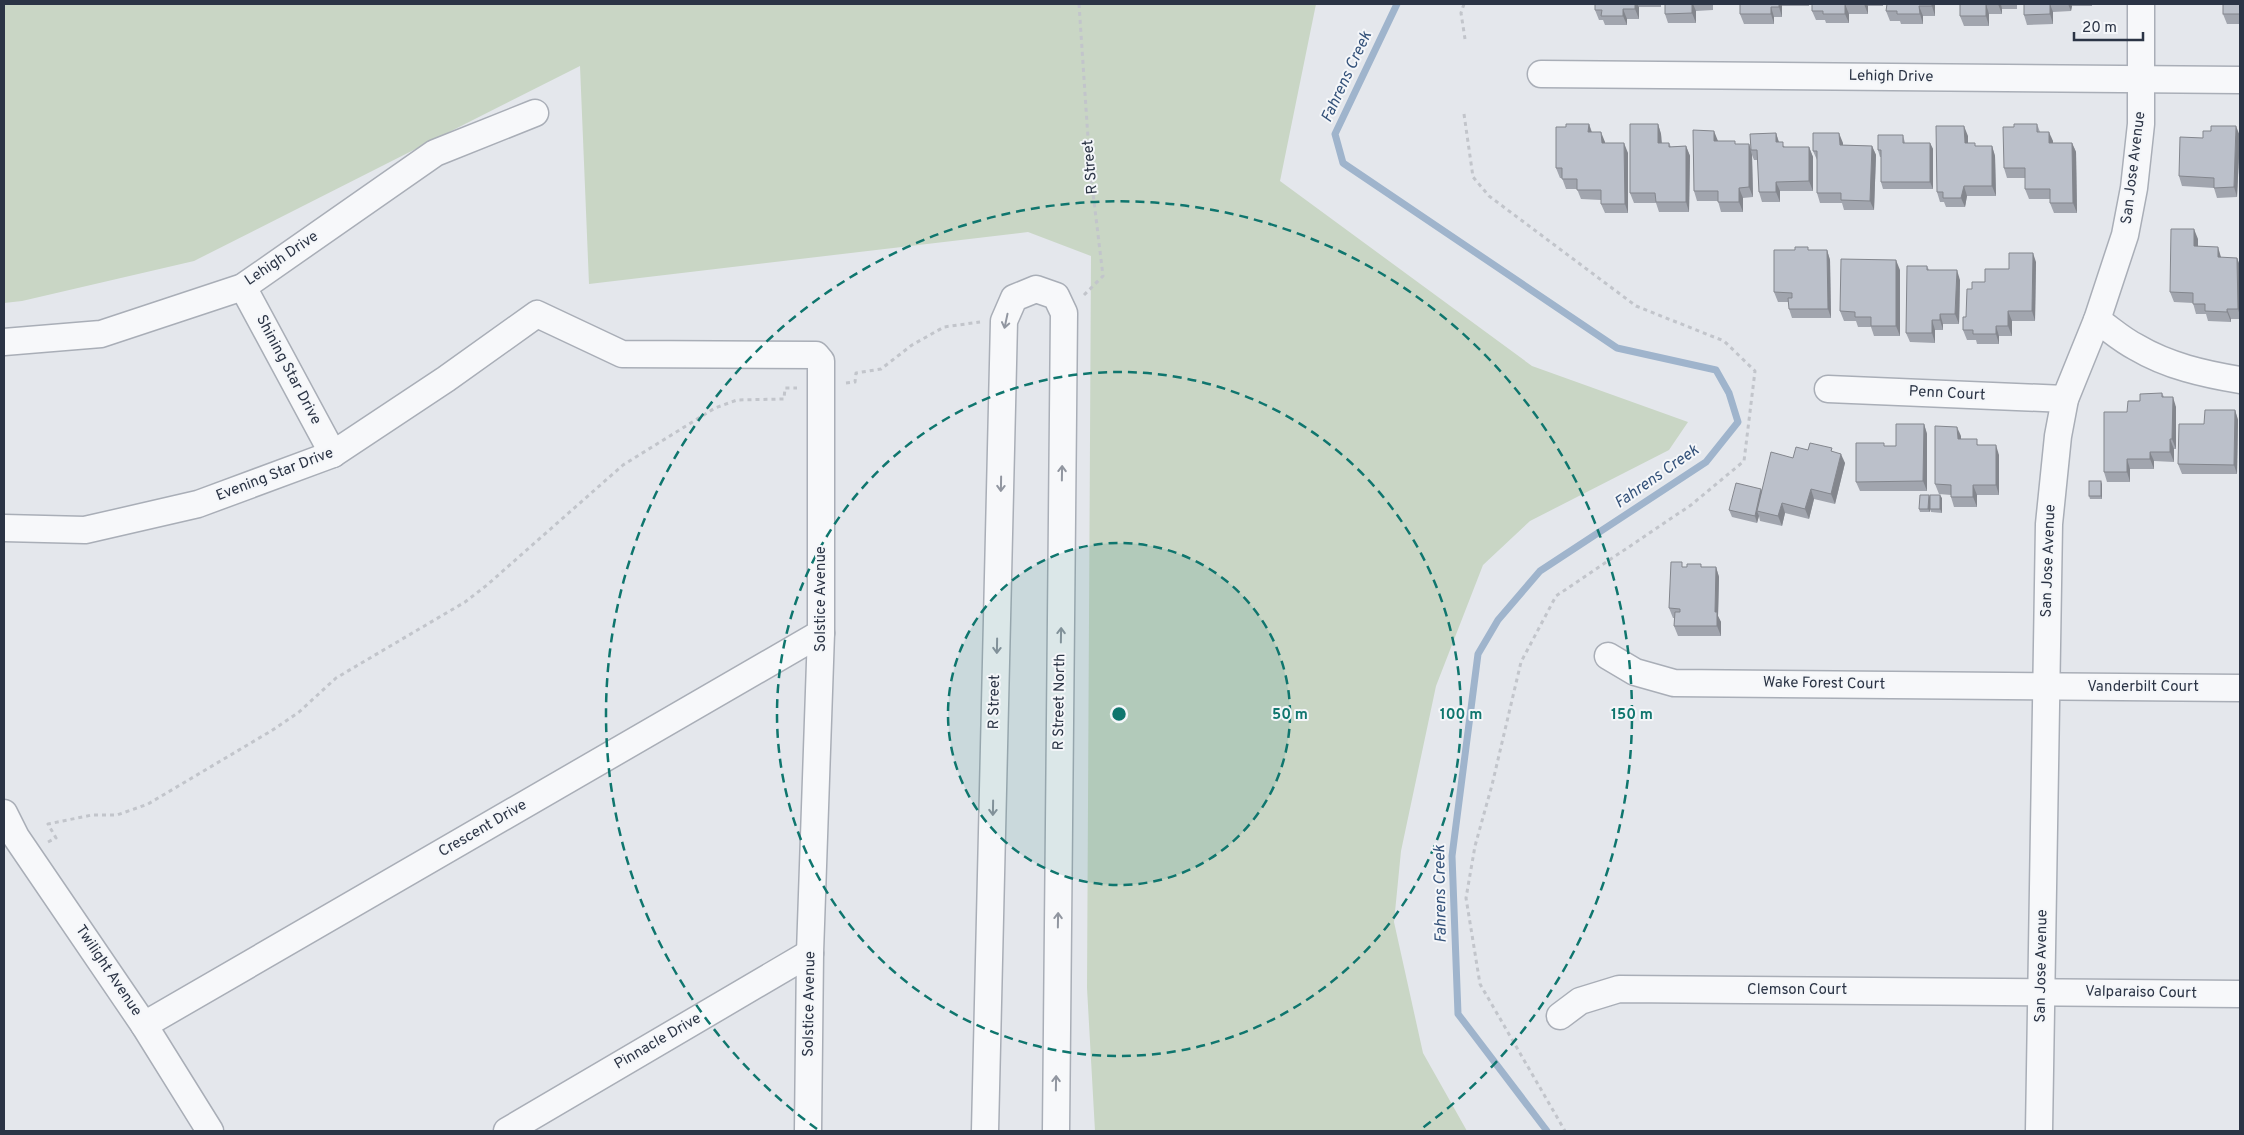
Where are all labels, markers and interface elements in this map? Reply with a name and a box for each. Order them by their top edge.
scale bar [2074,10,2143,42]
text: 20 m [2082,19,2117,38]
water label: Fahrens Creek [1317,27,1377,126]
street label: Lehigh Drive [1849,67,1933,87]
street label: San Jose Avenue [2118,111,2150,225]
street label: R Street [1079,139,1103,195]
street label: Lehigh Drive [242,227,322,291]
street label: Shining Star Drive [251,312,325,428]
one-way arrow [1001,313,1010,329]
street label: Penn Court [1908,383,1986,405]
water label: Fahrens Creek [1611,440,1704,513]
street label: Evening Star Drive [214,444,336,506]
one-way arrow [1057,465,1067,481]
one-way arrow [996,475,1005,491]
street label: San Jose Avenue [2038,504,2060,618]
street label: Solstice Avenue [812,546,831,652]
one-way arrow [1056,627,1066,644]
one-way arrow [992,638,1001,654]
street label: R Street North [1050,653,1070,751]
street label: Wake Forest Court [1763,673,1885,695]
street label: R Street [985,674,1005,730]
street label: Vanderbilt Court [2087,678,2199,697]
centre of rings [1110,705,1128,723]
text: 50 m [1272,706,1308,725]
text: 100 m [1440,706,1482,725]
text: 150 m [1611,706,1653,725]
street label: Crescent Drive [435,796,531,862]
one-way arrow [988,800,997,816]
water label: Fahrens Creek [1430,844,1452,943]
street label: San Jose Avenue [2032,909,2052,1023]
one-way arrow [1053,912,1063,928]
street label: Twilight Avenue [71,922,145,1020]
street label: Solstice Avenue [800,951,820,1057]
street label: Clemson Court [1747,981,1847,1000]
street label: Valparaiso Court [2085,983,2197,1003]
street label: Pinnacle Drive [611,1009,705,1075]
one-way arrow [1051,1075,1061,1091]

